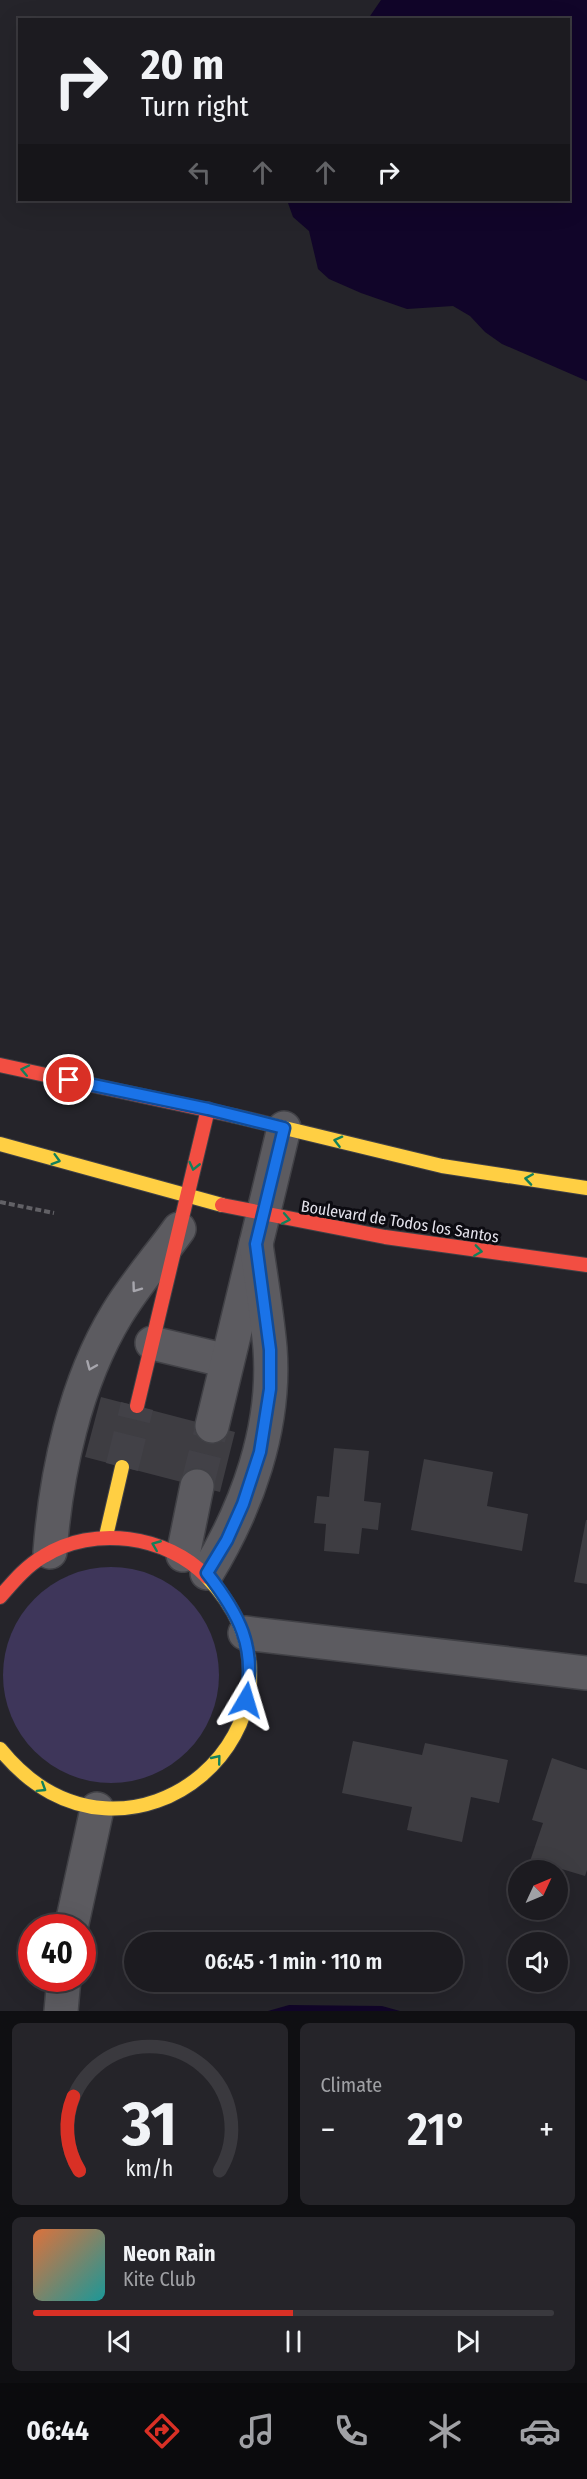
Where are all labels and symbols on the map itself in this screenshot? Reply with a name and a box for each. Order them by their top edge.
pin [43,1054,94,1105]
one-way arrow [20,1064,30,1077]
one-way arrow [333,1135,343,1148]
one-way arrow [50,1153,61,1165]
one-way arrow [189,1161,202,1171]
one-way arrow [525,1174,534,1186]
street label: Boulevard de Todos los Santos [300,1196,500,1247]
one-way arrow [281,1212,291,1225]
one-way arrow [474,1244,483,1256]
one-way arrow [132,1281,143,1292]
one-way arrow [87,1359,99,1370]
one-way arrow [151,1539,162,1552]
position arrow [214,1668,278,1732]
one-way arrow [210,1755,221,1766]
one-way arrow [36,1781,46,1793]
north arrow [508,1860,568,1920]
speed limit sign: 40 [18,1914,96,1992]

